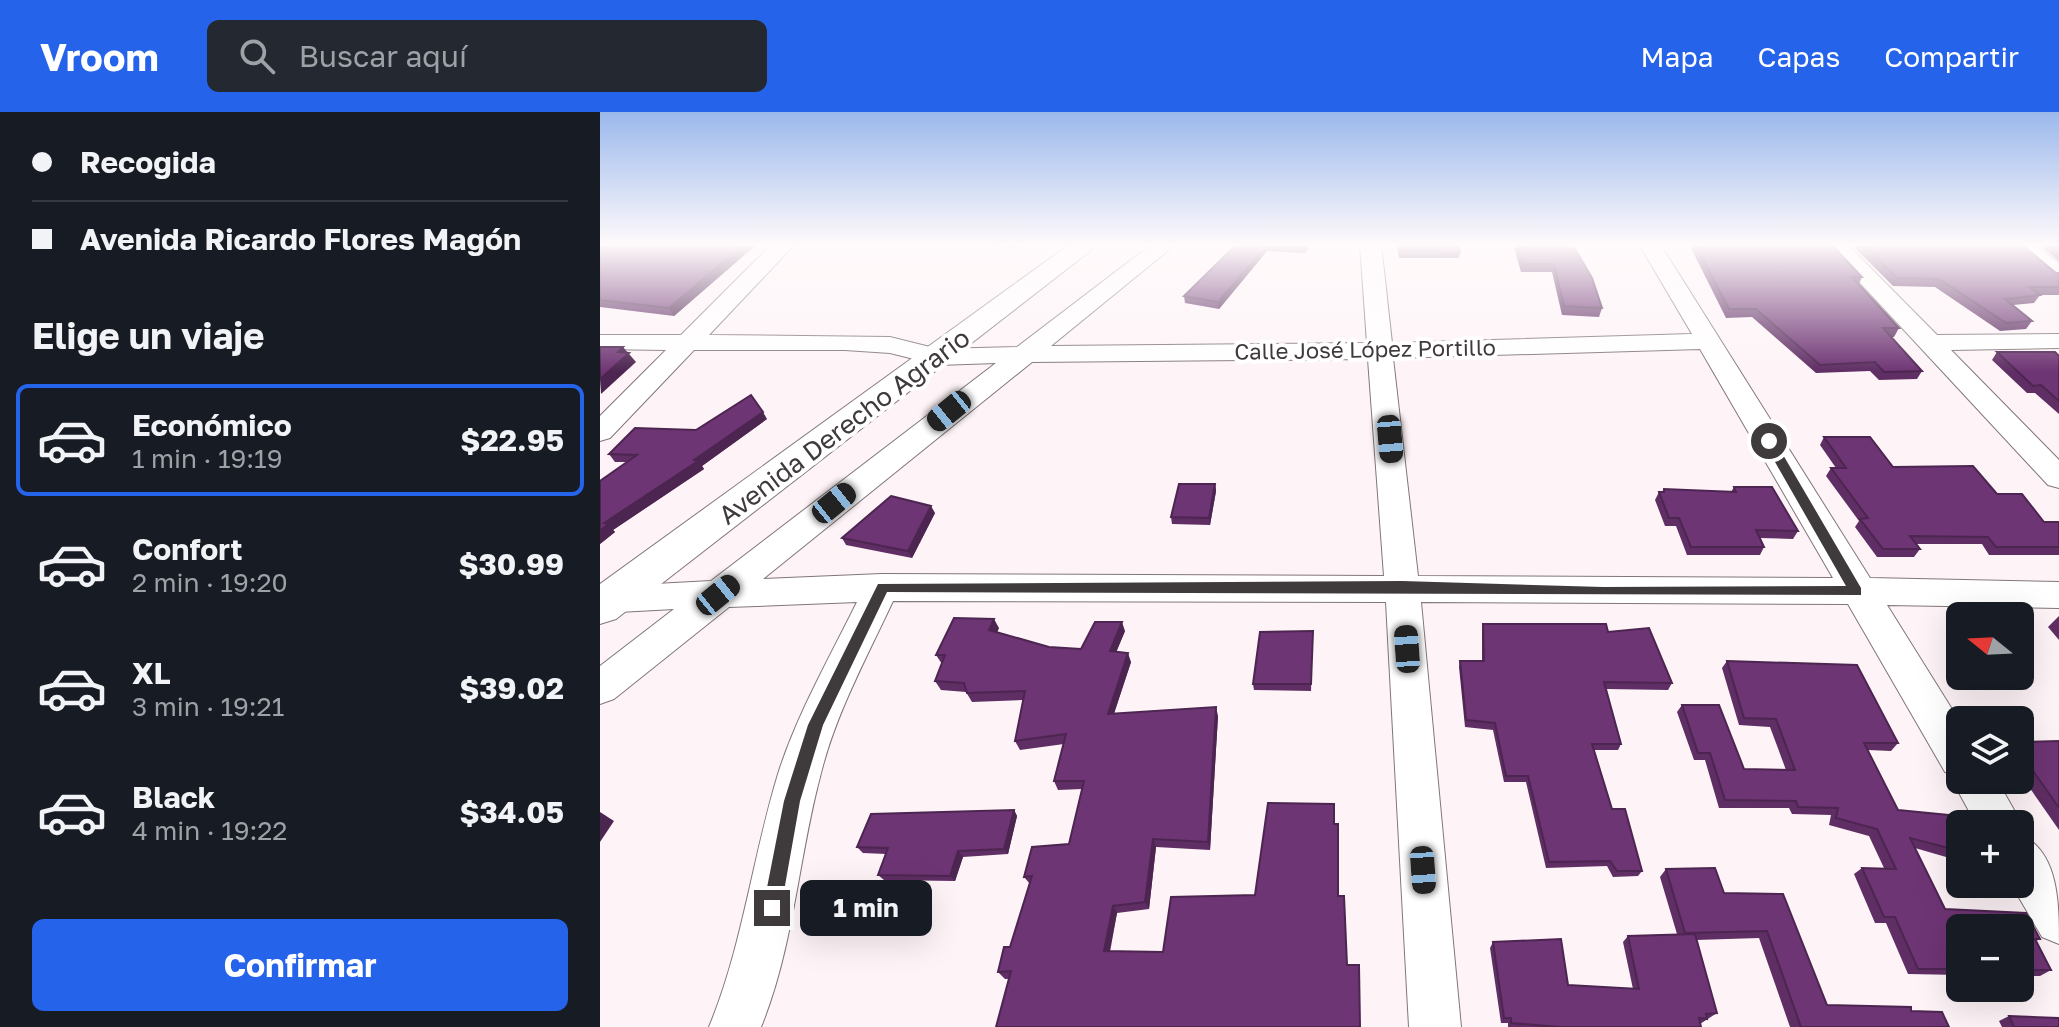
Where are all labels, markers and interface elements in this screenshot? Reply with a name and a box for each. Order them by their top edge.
search box [207,20,767,92]
text: Vroom [40,34,159,79]
icon: search [235,34,279,78]
text: Buscar aquí [299,38,467,74]
text: Mapa [1641,40,1713,73]
text: Capas [1757,40,1840,73]
text: Compartir [1884,40,2019,73]
text: Recogida [80,144,216,180]
text: Avenida Ricardo Flores Magón [80,221,521,257]
text: Elige un viaje [32,314,264,357]
street label: Avenida Derecho Agrario [712,322,976,530]
street label: Calle José López Portillo [1234,333,1496,365]
car [923,387,975,435]
icon: car [36,404,108,476]
text: Económico [132,407,292,443]
car [1376,414,1404,464]
text: $22.95 [460,422,564,458]
route start [1751,423,1787,459]
text: 1 min · 19:19 [132,443,282,474]
car [808,479,860,527]
icon: car [36,528,108,600]
text: Confort [132,531,243,567]
text: $30.99 [458,546,564,582]
text: 2 min · 19:20 [132,567,288,598]
car [692,571,744,619]
north arrow [1946,602,2034,690]
map controls [1946,602,2034,1002]
car [1393,624,1421,674]
icon: car [36,652,108,724]
text: XL [132,655,171,691]
text: $39.02 [459,670,564,706]
text: 3 min · 19:21 [132,691,284,722]
button: layers [1946,706,2034,794]
icon: car [36,776,108,848]
text: Black [132,779,215,815]
text: $34.05 [459,794,564,830]
button: + [1946,810,2034,898]
text: 4 min · 19:22 [132,815,287,846]
car [1409,845,1437,895]
callout: 1 min [800,880,932,936]
route end [754,890,790,926]
text: 1 min [833,892,899,923]
button: − [1946,914,2034,1002]
button: Confirmar [32,919,568,1011]

